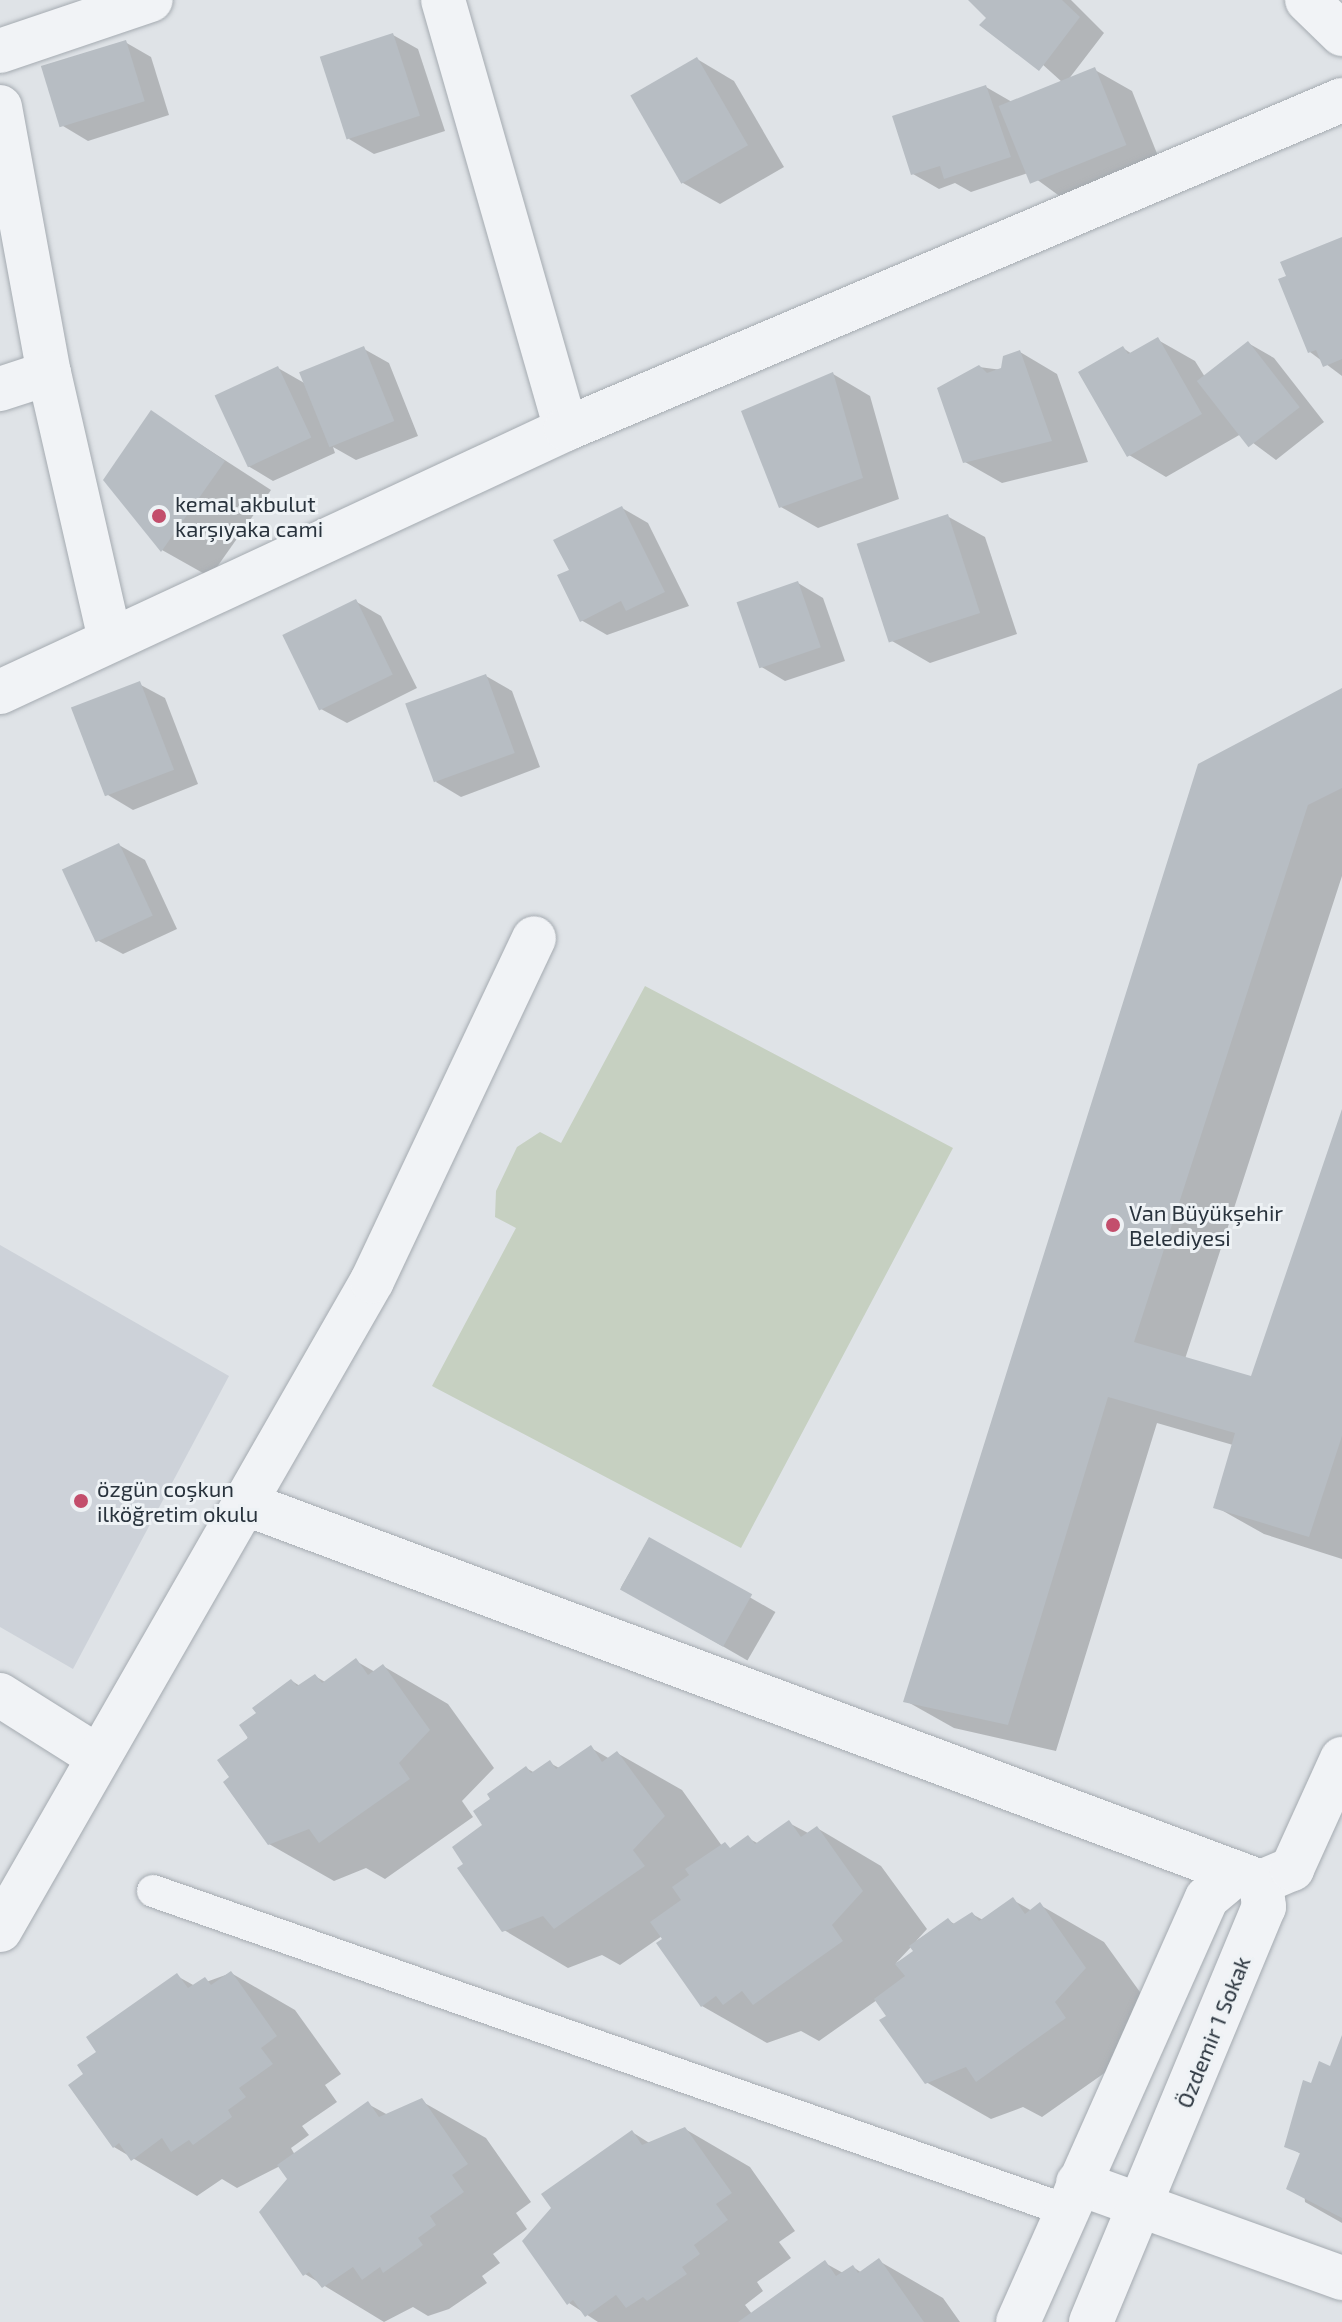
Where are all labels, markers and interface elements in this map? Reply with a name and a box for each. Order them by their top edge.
place label: kemal akbulut karşıyaka cami [175,490,323,542]
marker: kemal akbulut karşıyaka cami [150,507,168,525]
place label: Van Büyükşehir Belediyesi [1129,1199,1283,1250]
marker: Van Büyükşehir Belediyesi [1104,1216,1122,1234]
place label: özgün coşkun ilköğretim okulu [97,1475,258,1526]
marker: özgün coşkun ilköğretim okulu [72,1492,90,1510]
street label: Özdemir 1 Sokak [1170,1952,1256,2112]

